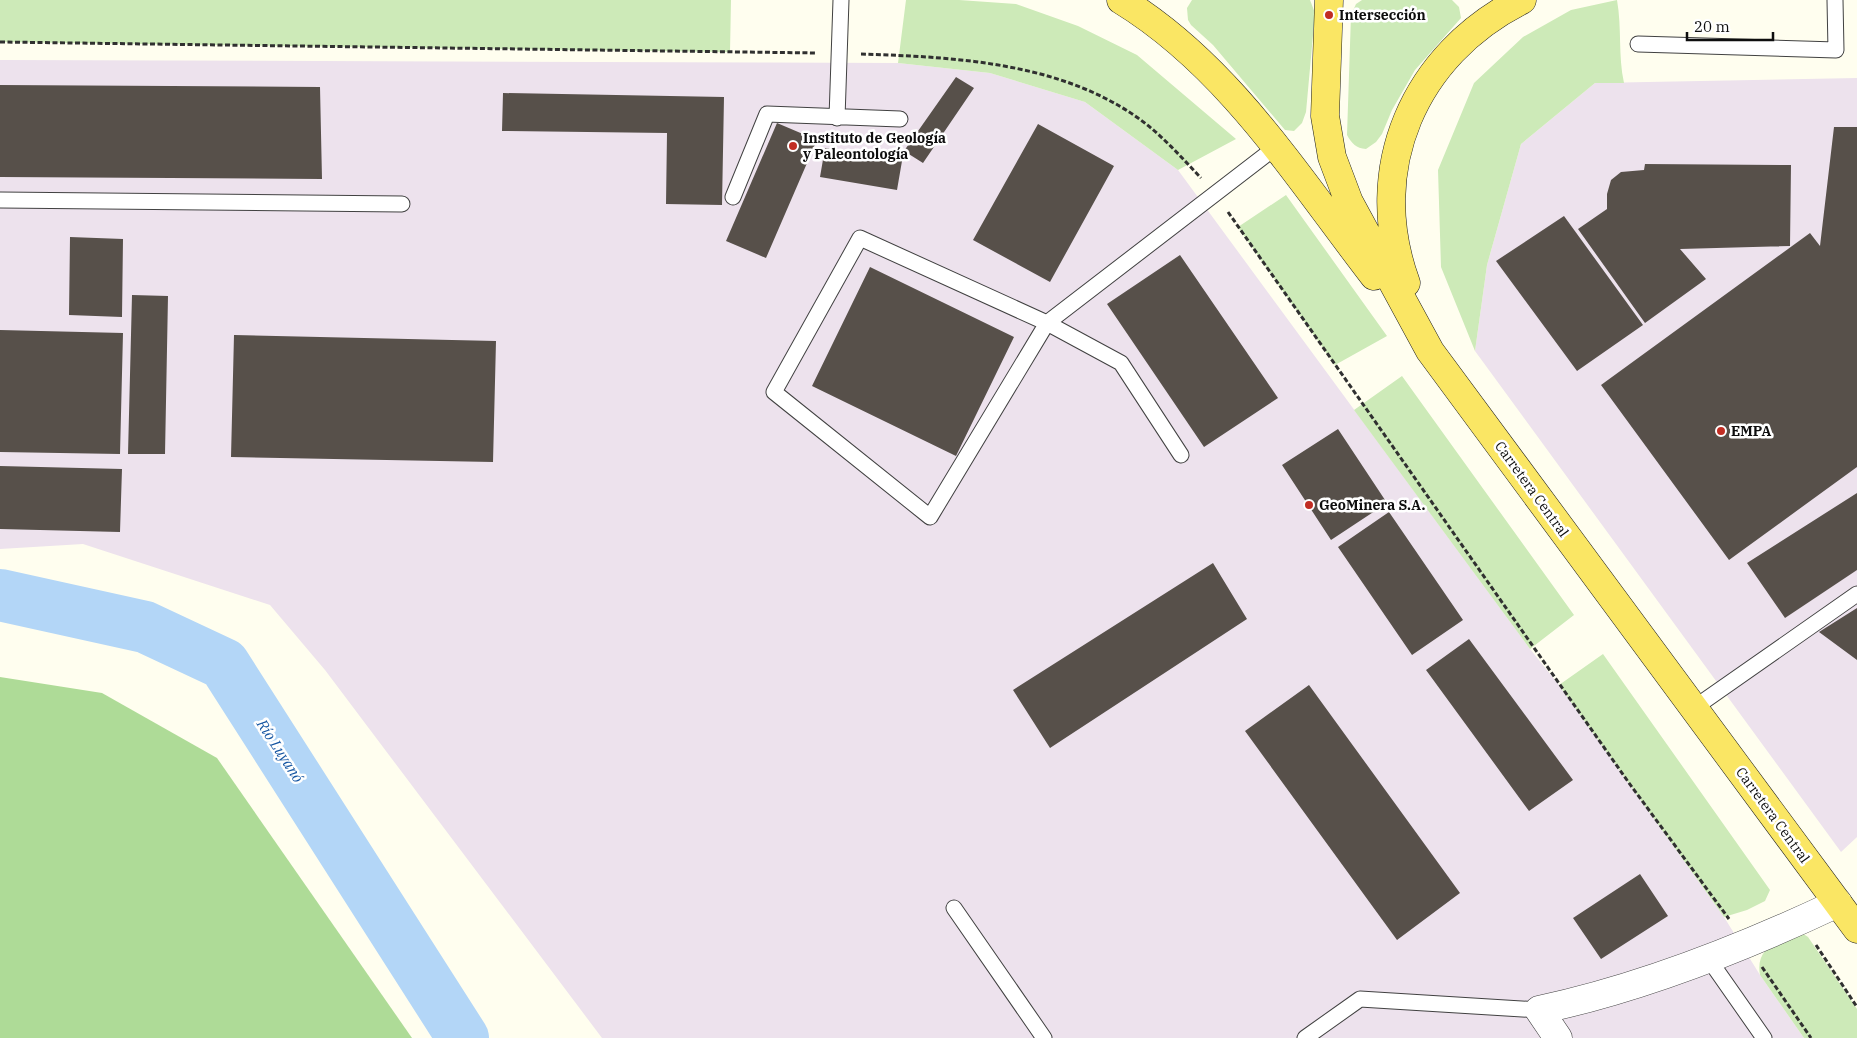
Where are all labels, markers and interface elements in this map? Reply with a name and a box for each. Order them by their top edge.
place label: Intersección [1339,6,1426,24]
marker: Intersección [1323,9,1335,21]
scale bar [1687,10,1773,42]
text: 20 m [1694,17,1730,36]
place label: Instituto de Geología y Paleontología [802,129,946,163]
marker: Instituto de Geología y Paleontología [787,140,799,152]
place label: EMPA [1731,422,1771,440]
marker: EMPA [1715,425,1727,437]
street label: Carretera Central [1491,437,1573,541]
place label: GeoMinera S.A. [1319,496,1425,514]
marker: GeoMinera S.A. [1303,499,1315,511]
water label: Río Luyanó [252,715,308,786]
street label: Carretera Central [1732,763,1814,867]

